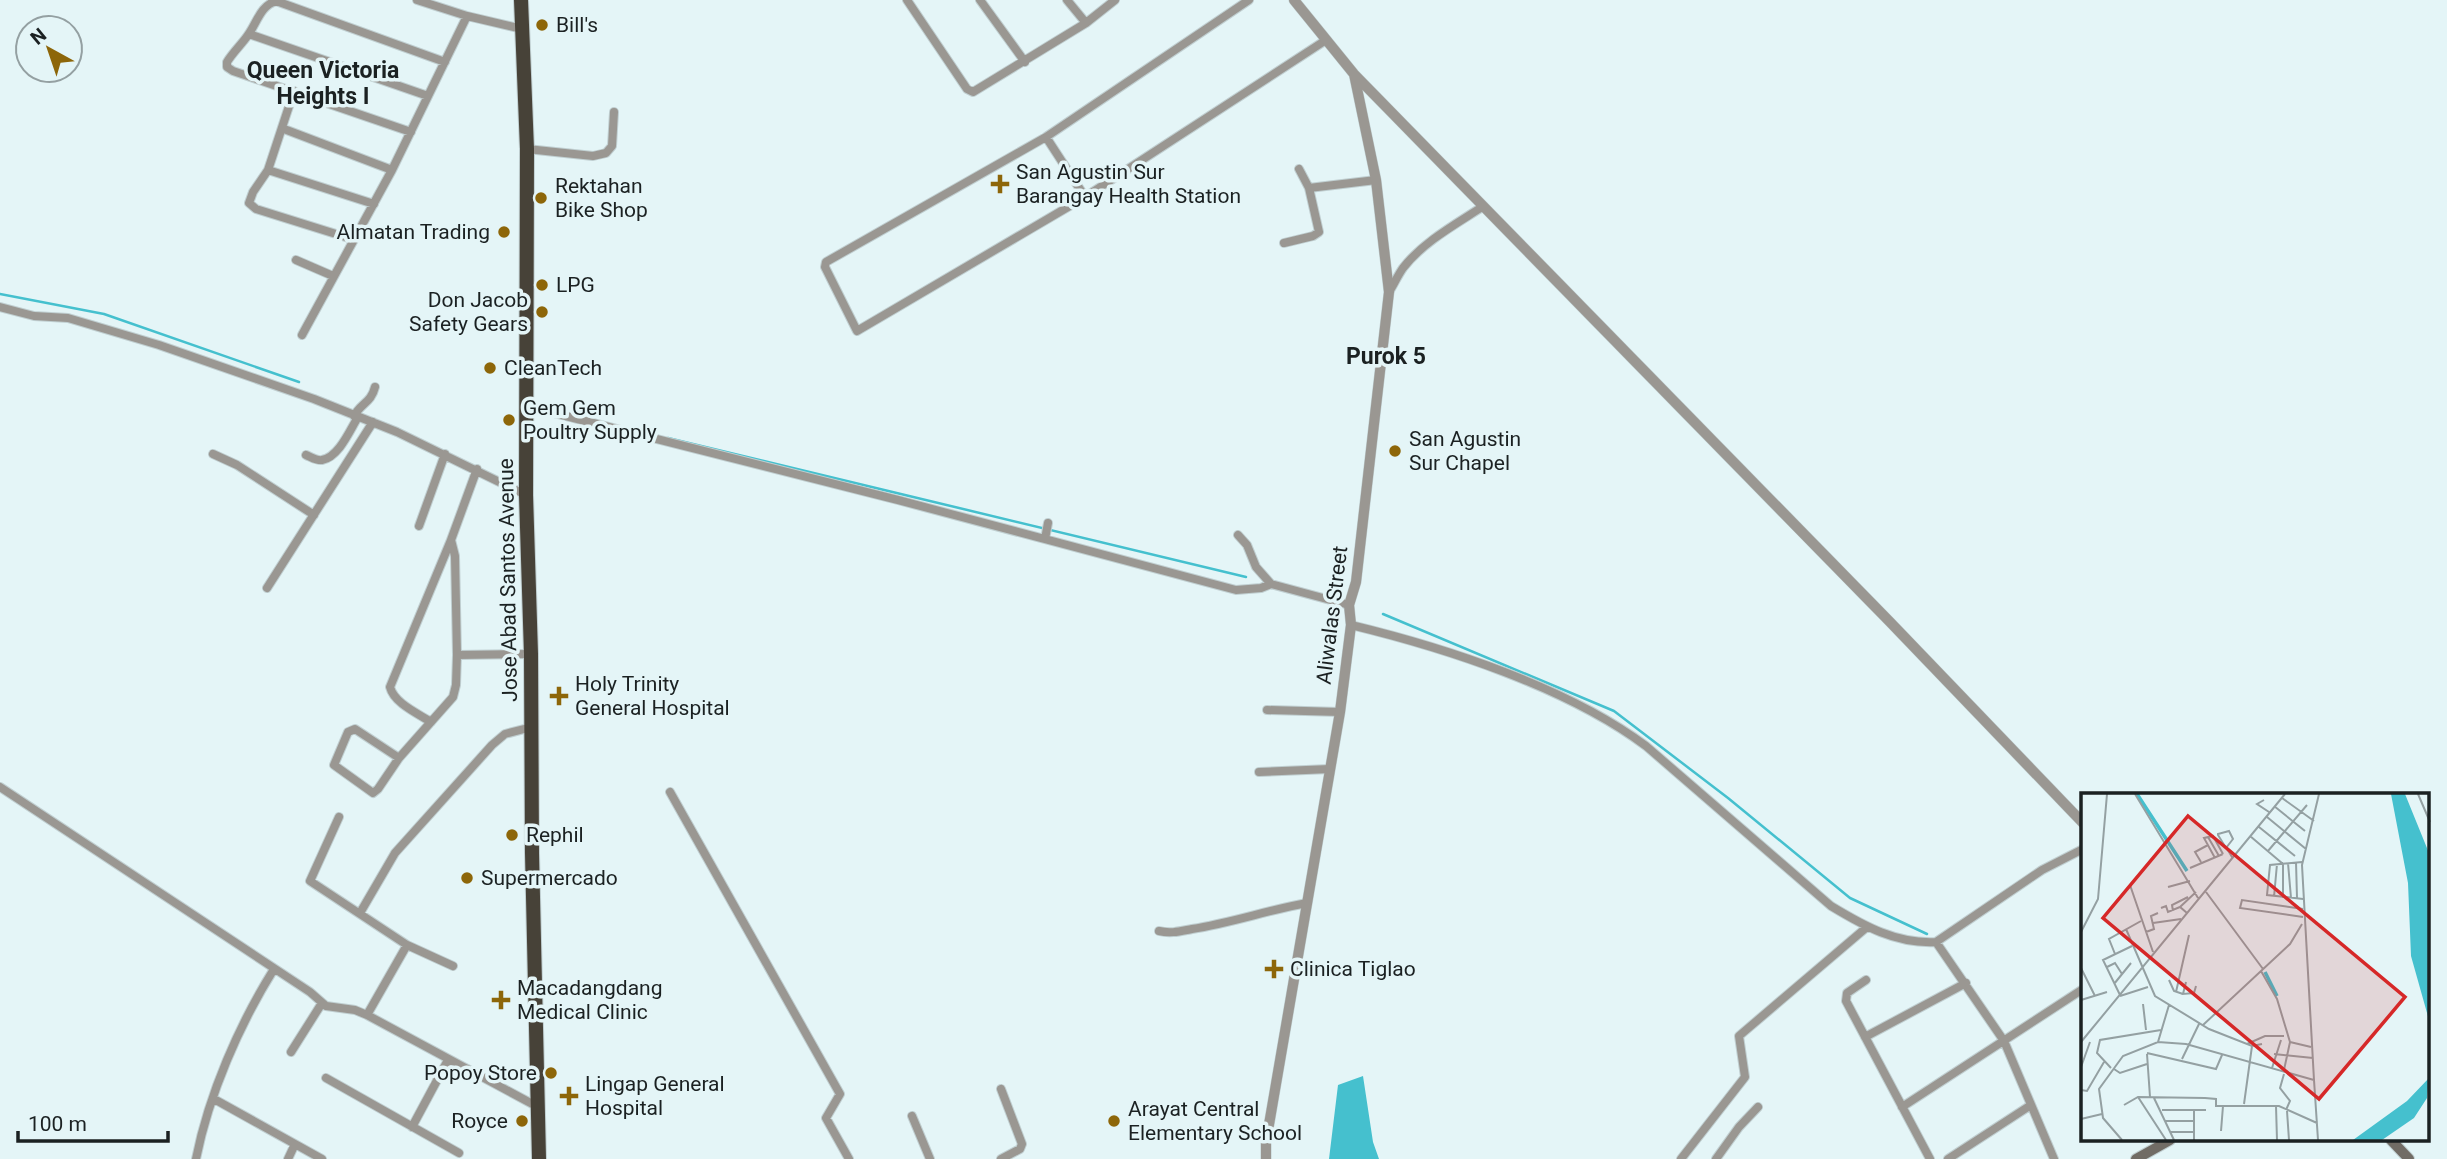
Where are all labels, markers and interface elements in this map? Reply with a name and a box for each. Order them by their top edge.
place label: Bill's [556,13,598,37]
north arrow [14,14,84,84]
marker: Bill's [534,17,550,33]
text: N [26,23,51,49]
district label: Queen Victoria Heights I [247,57,399,110]
place label: San Agustin Sur Barangay Health Station [1016,160,1241,208]
place label: Rektahan Bike Shop [555,174,648,222]
marker: San Agustin Sur Barangay Health Station [990,174,1010,194]
marker: Rektahan Bike Shop [533,190,549,206]
place label: Almatan Trading [336,220,490,244]
marker: Almatan Trading [496,224,512,240]
place label: LPG [556,273,595,297]
marker: LPG [534,277,550,293]
place label: Don Jacob Safety Gears [409,288,528,336]
marker: Don Jacob Safety Gears [534,304,550,320]
district label: Purok 5 [1346,343,1426,370]
place label: CleanTech [504,356,602,380]
marker: CleanTech [482,360,498,376]
place label: Gem Gem Poultry Supply [523,396,657,444]
marker: Gem Gem Poultry Supply [501,412,517,428]
place label: San Agustin Sur Chapel [1409,427,1521,475]
marker: San Agustin Sur Chapel [1387,443,1403,459]
street label: Jose Abad Santos Avenue [494,458,522,702]
street label: Aliwalas Street [1312,544,1352,685]
place label: Holy Trinity General Hospital [575,672,730,720]
marker: Holy Trinity General Hospital [549,686,569,706]
inset map [2081,793,2430,1142]
place label: Rephil [526,823,584,847]
marker: Rephil [504,827,520,843]
place label: Supermercado [481,866,618,890]
marker: Supermercado [459,870,475,886]
place label: Clinica Tiglao [1290,957,1416,981]
marker: Clinica Tiglao [1264,959,1284,979]
place label: Macadangdang Medical Clinic [517,976,662,1024]
marker: Macadangdang Medical Clinic [491,990,511,1010]
place label: Popoy Store [424,1061,537,1085]
marker: Popoy Store [543,1065,559,1081]
place label: Lingap General Hospital [585,1072,725,1120]
marker: Lingap General Hospital [559,1086,579,1106]
place label: Arayat Central Elementary School [1128,1097,1302,1145]
scale bar [18,1100,168,1144]
place label: Royce [451,1109,508,1133]
text: 100 m [28,1112,87,1136]
marker: Royce [514,1113,530,1129]
marker: Arayat Central Elementary School [1106,1113,1122,1129]

